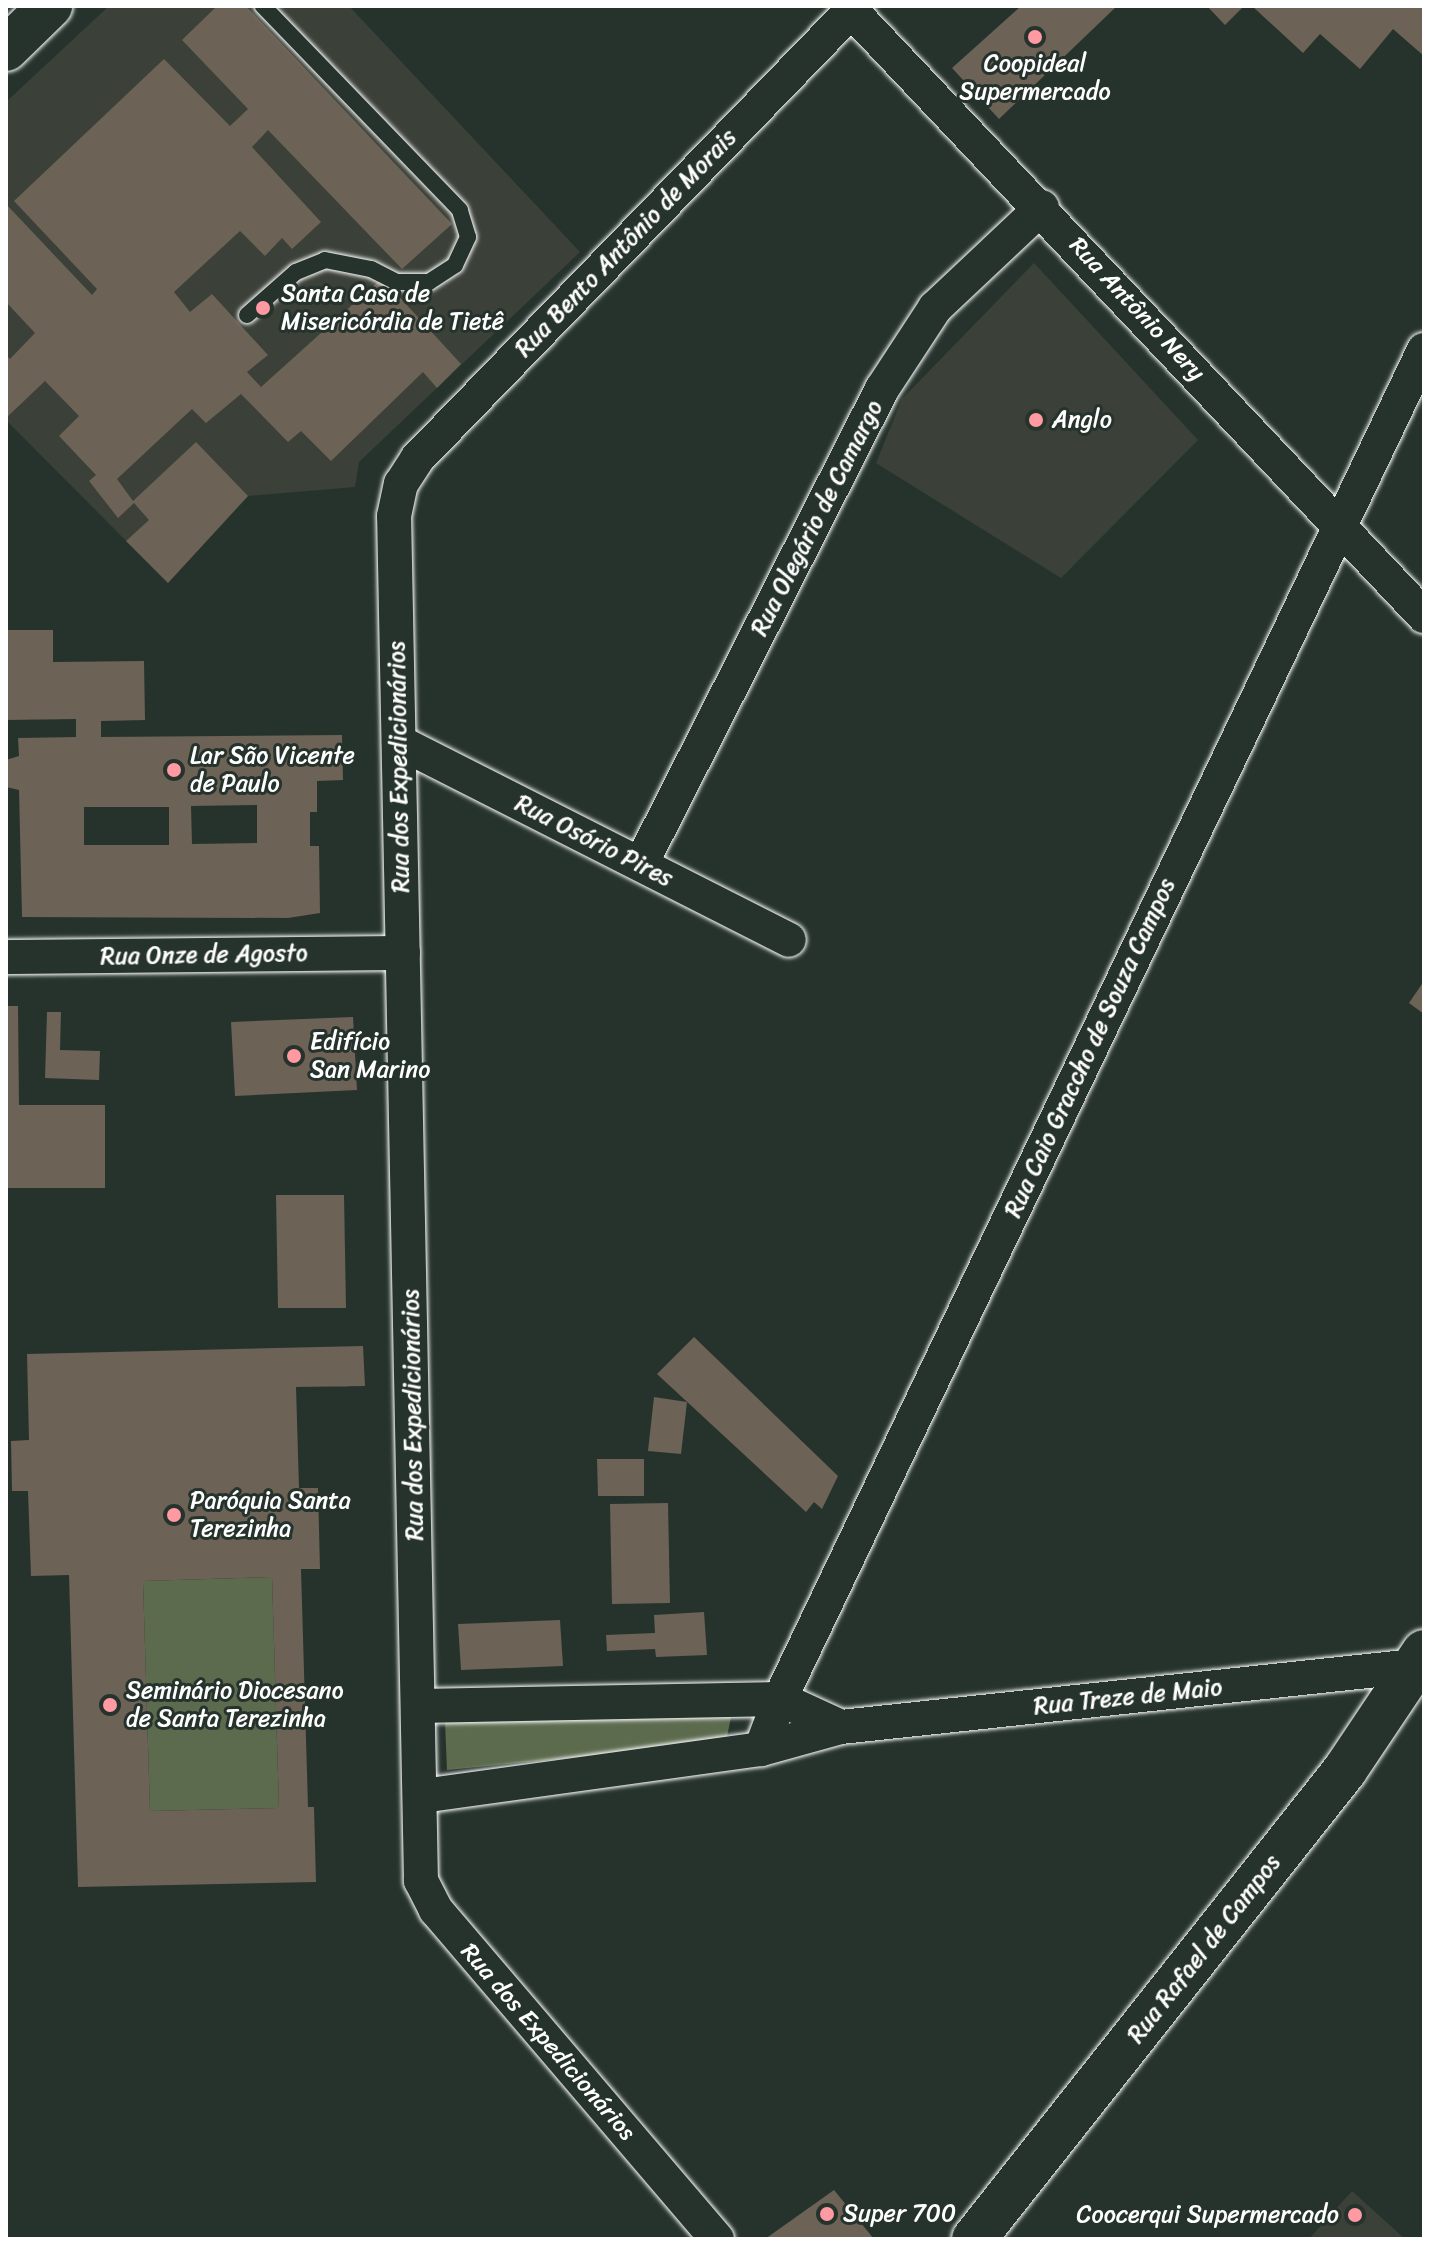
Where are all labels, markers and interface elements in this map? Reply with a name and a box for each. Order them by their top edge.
marker: Coopideal Supermercado [1026,28,1044,46]
place label: Coopideal Supermercado [959,50,1111,106]
street label: Rua Bento Antônio de Morais [509,123,743,363]
street label: Rua Antônio Nery [1063,231,1211,387]
place label: Santa Casa de Misericórdia de Tietê [281,280,505,336]
marker: Santa Casa de Misericórdia de Tietê [252,297,274,319]
street label: Rua Olegário de Camargo [745,395,889,641]
place label: Anglo [1052,406,1112,434]
marker: Anglo [1027,411,1045,429]
street label: Rua dos Expedicionários [382,640,416,894]
place label: Lar São Vicente de Paulo [190,742,354,798]
marker: Lar São Vicente de Paulo [165,761,183,779]
street label: Rua Osório Pires [510,789,678,893]
street label: Rua Caio Graccho de Souza Campos [999,874,1181,1222]
street label: Rua Onze de Agosto [100,939,308,971]
place label: Edifício San Marino [310,1028,429,1084]
marker: Edifício San Marino [285,1047,303,1065]
street label: Rua dos Expedicionários [396,1288,430,1542]
place label: Paróquia Santa Terezinha [190,1487,351,1543]
marker: Paróquia Santa Terezinha [165,1506,183,1524]
street label: Rua Treze de Maio [1032,1673,1224,1721]
place label: Seminário Diocesano de Santa Terezinha [126,1677,343,1733]
marker: Seminário Diocesano de Santa Terezinha [101,1696,119,1714]
street label: Rua Rafael de Campos [1122,1849,1286,2049]
street label: Rua dos Expedicionários [454,1937,642,2147]
place label: Super 700 [843,2200,956,2228]
place label: Coocerqui Supermercado [1077,2201,1339,2229]
marker: Super 700 [818,2205,836,2223]
marker: Coocerqui Supermercado [1346,2206,1364,2224]

